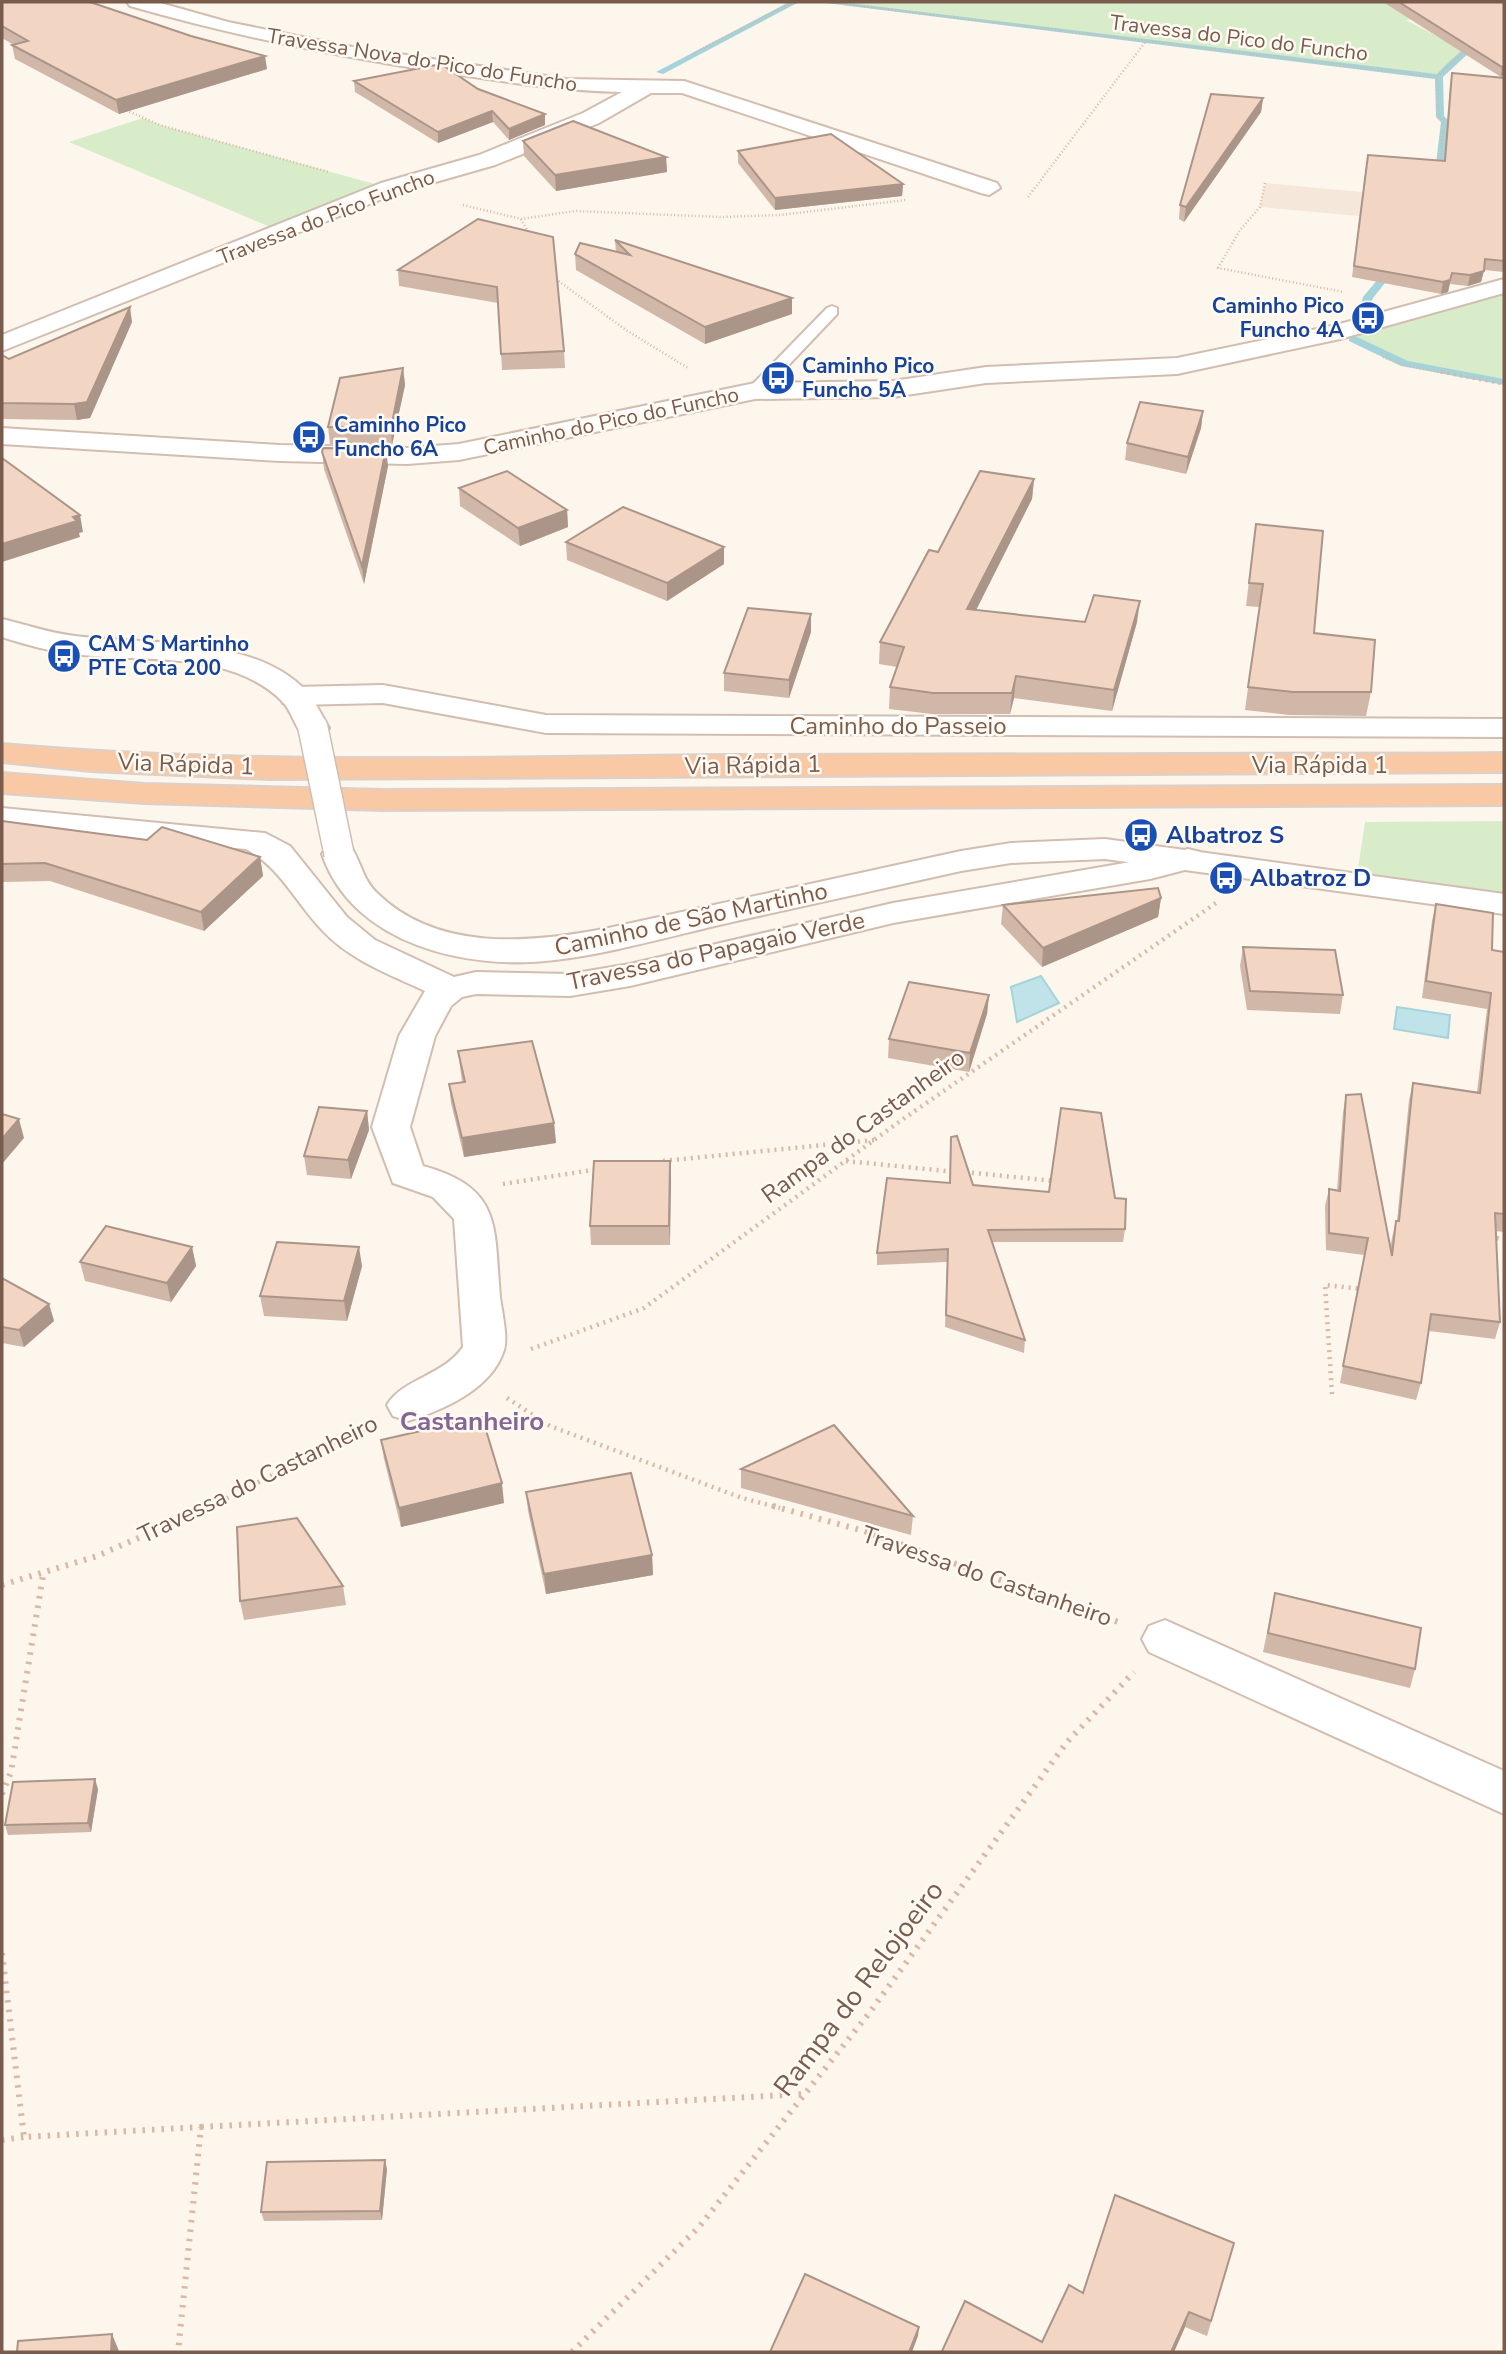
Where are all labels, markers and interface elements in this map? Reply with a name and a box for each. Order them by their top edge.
street label: Travessa do Pico do Funcho [1108,8,1370,68]
street label: Travessa Nova do Pico do Funcho [265,22,579,98]
street label: Travessa do Pico Funcho [213,163,439,271]
place label: Caminho Pico Funcho 4A [1212,292,1344,344]
bus stop icon: Caminho Pico Funcho 4A [1349,299,1387,337]
place label: Caminho Pico Funcho 5A [802,352,934,404]
bus stop icon: Caminho Pico Funcho 5A [759,359,797,397]
street label: Caminho do Pico do Funcho [481,380,741,462]
place label: Caminho Pico Funcho 6A [334,411,466,463]
bus stop icon: Caminho Pico Funcho 6A [290,418,328,456]
place label: CAM S Martinho PTE Cota 200 [88,630,249,682]
bus stop icon: CAM S Martinho PTE Cota 200 [45,637,83,675]
street label: Caminho do Passeio [790,710,1006,742]
street label: Via Rápida 1 [116,746,255,782]
street label: Via Rápida 1 [683,748,822,782]
street label: Via Rápida 1 [1251,749,1388,781]
bus stop icon: Albatroz S [1122,816,1160,854]
place label: Albatroz S [1166,819,1284,851]
bus stop icon: Albatroz D [1207,859,1245,897]
place label: Albatroz D [1250,862,1371,894]
street label: Caminho de São Martinho [552,874,830,964]
street label: Travessa do Papagaio Verde [564,904,868,998]
street label: Rampa do Castanheiro [755,1041,971,1211]
district label: Castanheiro [400,1404,544,1439]
street label: Travessa do Castanheiro [133,1407,383,1551]
street label: Travessa do Castanheiro [858,1518,1116,1634]
street label: Rampa do Relojoeiro [765,1873,952,2104]

